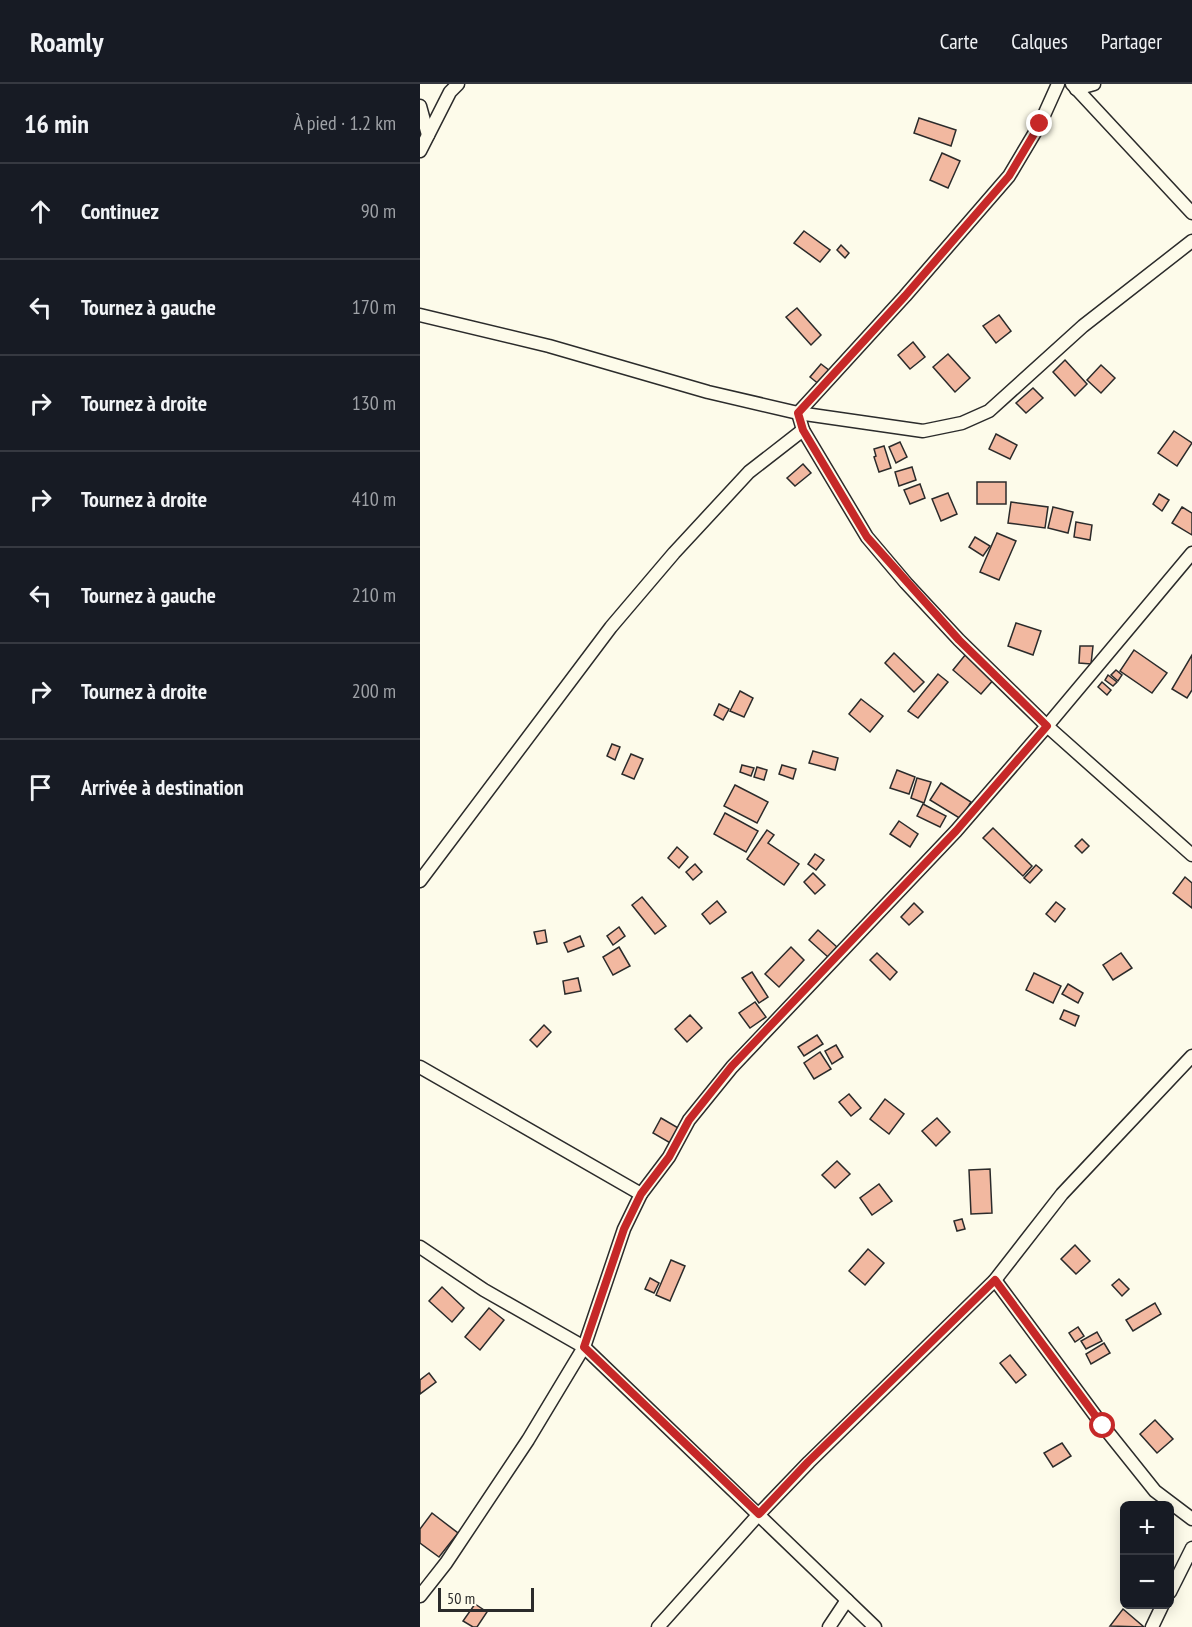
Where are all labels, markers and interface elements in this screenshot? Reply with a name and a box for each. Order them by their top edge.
text: Roamly [30,23,104,60]
text: Carte [940,28,978,55]
text: Calques [1011,28,1068,55]
text: Partager [1101,28,1162,55]
text: 16 min [24,107,89,140]
text: À pied · 1.2 km [294,110,396,136]
route end [1026,110,1052,136]
icon: ahead [24,195,57,228]
text: Continuez [81,197,159,225]
text: 90 m [361,198,396,224]
icon: left [24,291,57,324]
text: Tournez à gauche [81,293,216,321]
text: 170 m [352,294,396,320]
icon: right [24,387,57,420]
text: Tournez à droite [81,389,207,417]
text: 130 m [352,390,396,416]
icon: right [24,483,57,516]
text: Tournez à droite [81,485,207,513]
text: 410 m [352,486,396,512]
icon: left [24,579,57,612]
text: Tournez à gauche [81,581,216,609]
text: 210 m [352,582,396,608]
icon: right [24,675,57,708]
text: Tournez à droite [81,677,207,705]
text: 200 m [352,678,396,704]
icon: arrive [24,771,57,804]
text: Arrivée à destination [81,773,244,801]
route start [1089,1412,1115,1438]
map controls [1120,1501,1174,1609]
button: + [1120,1501,1174,1555]
button: − [1120,1555,1174,1609]
scale bar [438,1585,534,1612]
text: 50 m [447,1588,475,1608]

